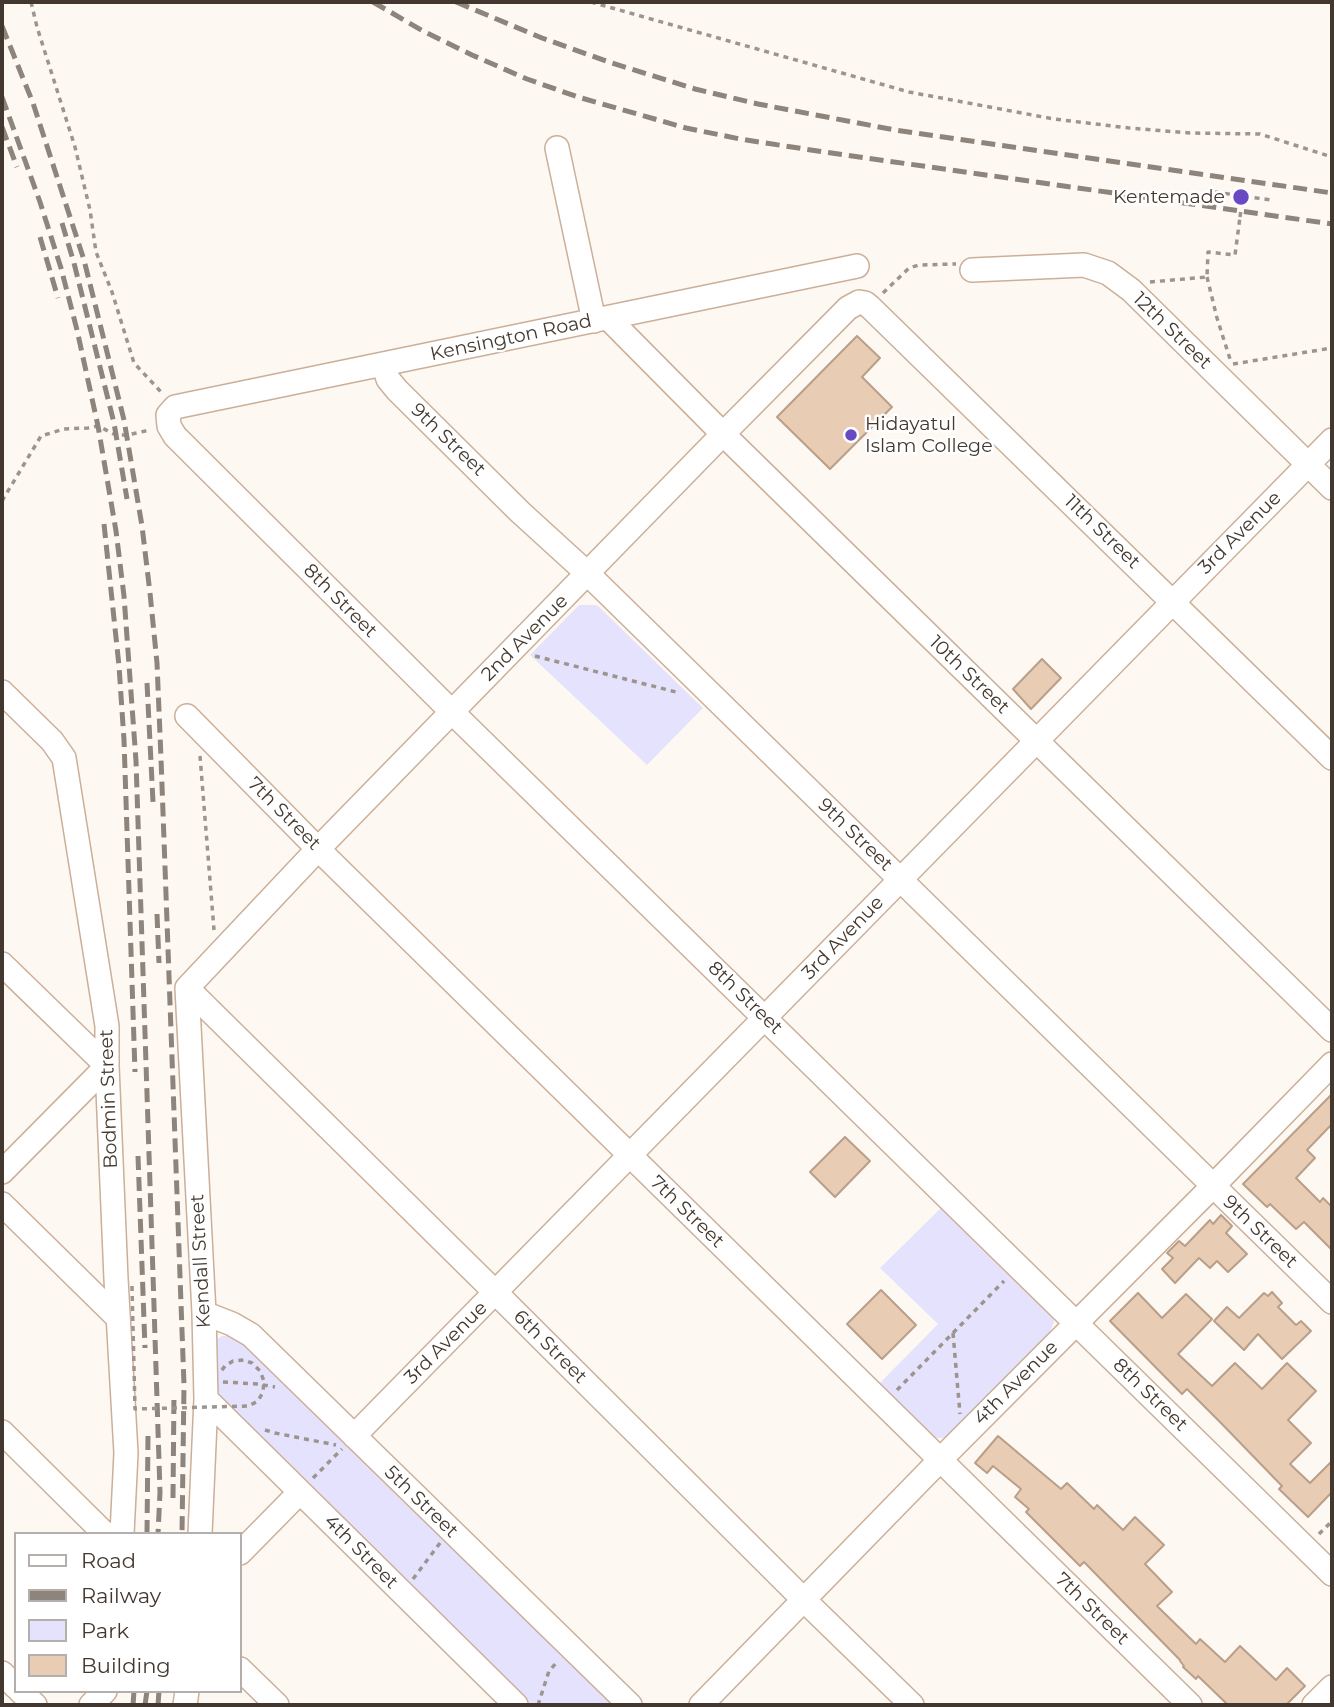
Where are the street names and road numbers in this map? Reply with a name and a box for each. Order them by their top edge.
street label: 12th Street [1128,288,1216,374]
street label: Kensington Road [428,310,594,366]
street label: 9th Street [406,399,490,481]
street label: 3rd Avenue [1194,487,1286,579]
street label: 11th Street [1059,490,1145,574]
street label: 8th Street [298,559,382,643]
street label: 2nd Avenue [477,590,573,686]
street label: 10th Street [924,631,1014,719]
street label: 7th Street [243,773,325,855]
street label: 9th Street [813,794,897,876]
street label: 3rd Avenue [797,891,889,985]
street label: 8th Street [703,957,787,1039]
street label: Bodmin Street [95,1029,123,1169]
street label: 7th Street [645,1171,729,1253]
street label: 9th Street [1218,1191,1302,1273]
street label: Kendall Street [186,1193,216,1329]
street label: 3rd Avenue [400,1297,492,1389]
street label: 6th Street [509,1306,591,1388]
street label: 4th Avenue [969,1336,1063,1430]
street label: 8th Street [1108,1354,1192,1436]
street label: 5th Street [379,1461,463,1543]
street label: 4th Street [319,1510,403,1594]
street label: 7th Street [1050,1568,1134,1650]

